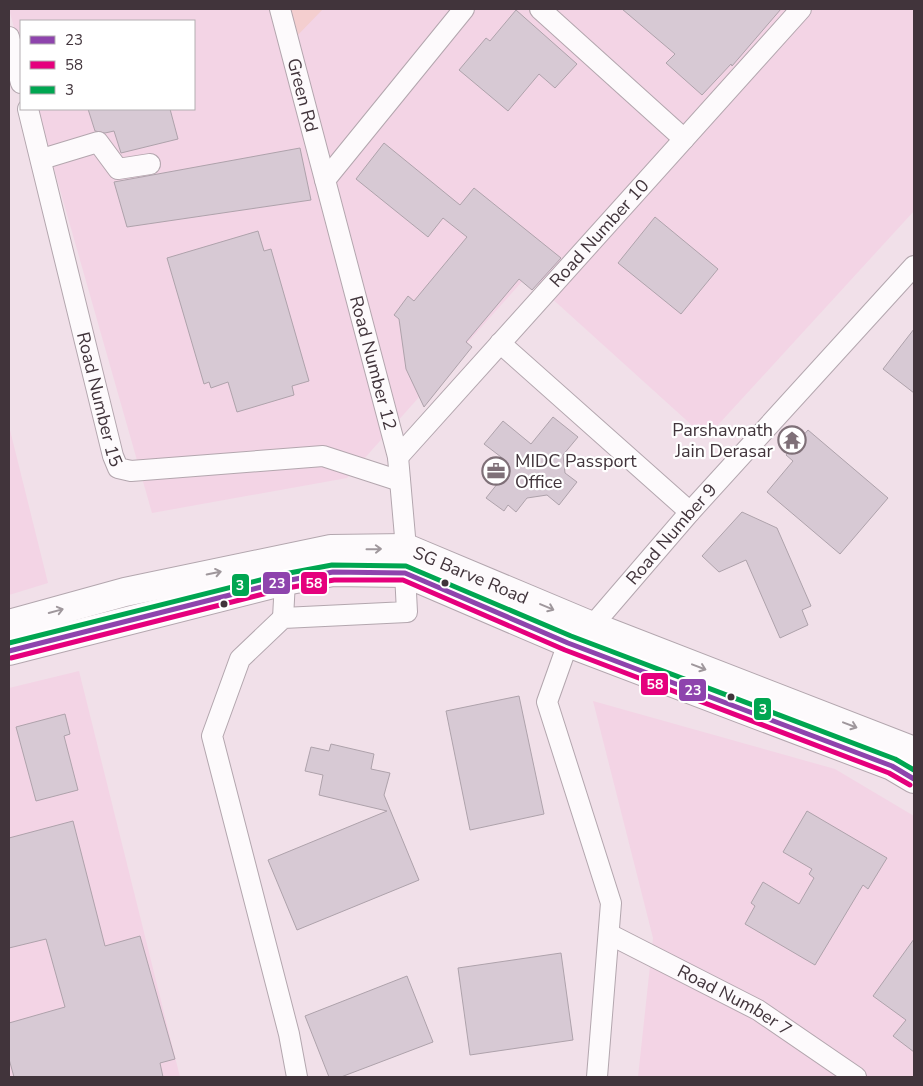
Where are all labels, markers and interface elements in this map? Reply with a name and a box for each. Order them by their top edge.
legend [20,20,195,110]
text: 23 [65,30,83,50]
text: 58 [65,55,83,75]
street label: Green Rd [281,55,324,135]
text: 3 [65,80,74,100]
street label: Road Number 10 [544,174,654,293]
street label: Road Number 12 [344,293,402,433]
street label: Road Number 15 [71,329,128,471]
place label: Parshavnath Jain Derasar [672,418,774,463]
temple icon: Parshavnath Jain Derasar [777,425,807,455]
place label: MIDC Passport Office [515,449,637,494]
office icon: MIDC Passport Office [481,456,511,486]
street label: Road Number 9 [621,478,722,590]
street label: SG Barve Road [410,540,532,610]
one-way arrow [366,544,382,553]
one-way arrow [205,568,221,578]
line badge: 23 [262,571,291,595]
line badge: 58 [300,571,328,595]
line badge: 3 [231,573,250,597]
text: 23 [269,574,285,593]
text: 58 [306,574,322,593]
text: 3 [236,576,244,595]
unlabelled marker [440,578,450,588]
unlabelled marker [219,599,229,609]
one-way arrow [540,604,555,613]
one-way arrow [47,605,63,615]
one-way arrow [690,663,706,672]
line badge: 58 [640,672,669,696]
text: 58 [647,675,663,694]
line badge: 23 [678,678,707,702]
text: 23 [685,681,701,700]
unlabelled marker [726,692,736,702]
line badge: 3 [753,697,772,721]
text: 3 [759,700,767,719]
one-way arrow [842,721,858,730]
street label: Road Number 7 [673,959,796,1042]

